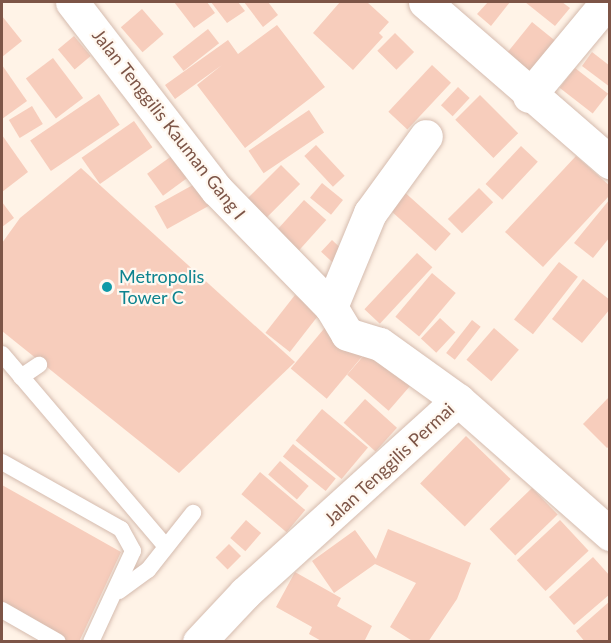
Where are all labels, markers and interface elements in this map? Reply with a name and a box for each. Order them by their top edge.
street label: Jalan Tenggilis Kauman Gang I [88,24,250,224]
place label: Metropolis Tower C [119,266,204,308]
marker: Metropolis Tower C [100,280,114,294]
street label: Jalan Tenggilis Permai [319,398,459,530]

